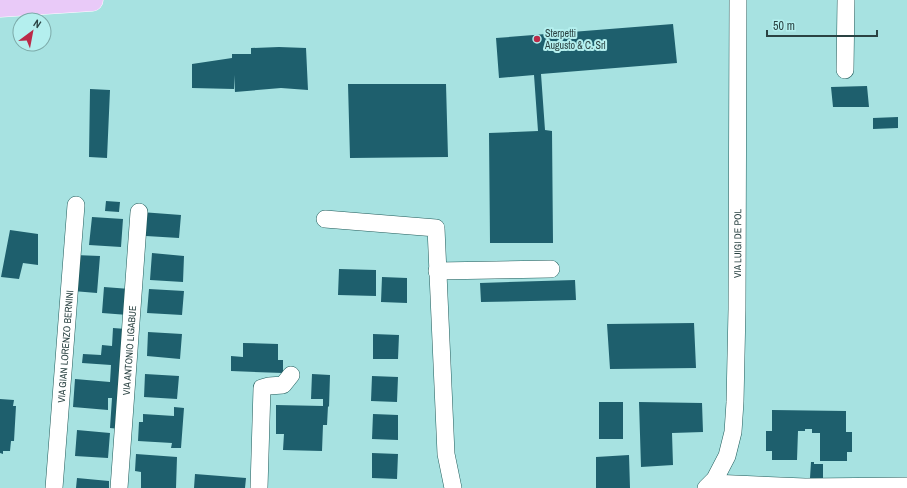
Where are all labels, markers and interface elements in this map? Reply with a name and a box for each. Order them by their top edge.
north arrow [12,12,52,52]
scale bar [767,12,877,38]
text: N [31,16,44,31]
text: 50 m [773,18,795,34]
place label: Sterpetti Augusto & C. Srl [544,27,606,52]
marker: Sterpetti Augusto & C. Srl [532,34,542,44]
street label: VIA LUIGI DE POL [731,209,744,278]
street label: VIA GIAN LORENZO BERNINI [55,290,76,403]
street label: VIA ANTONIO LIGABUE [120,305,139,396]

